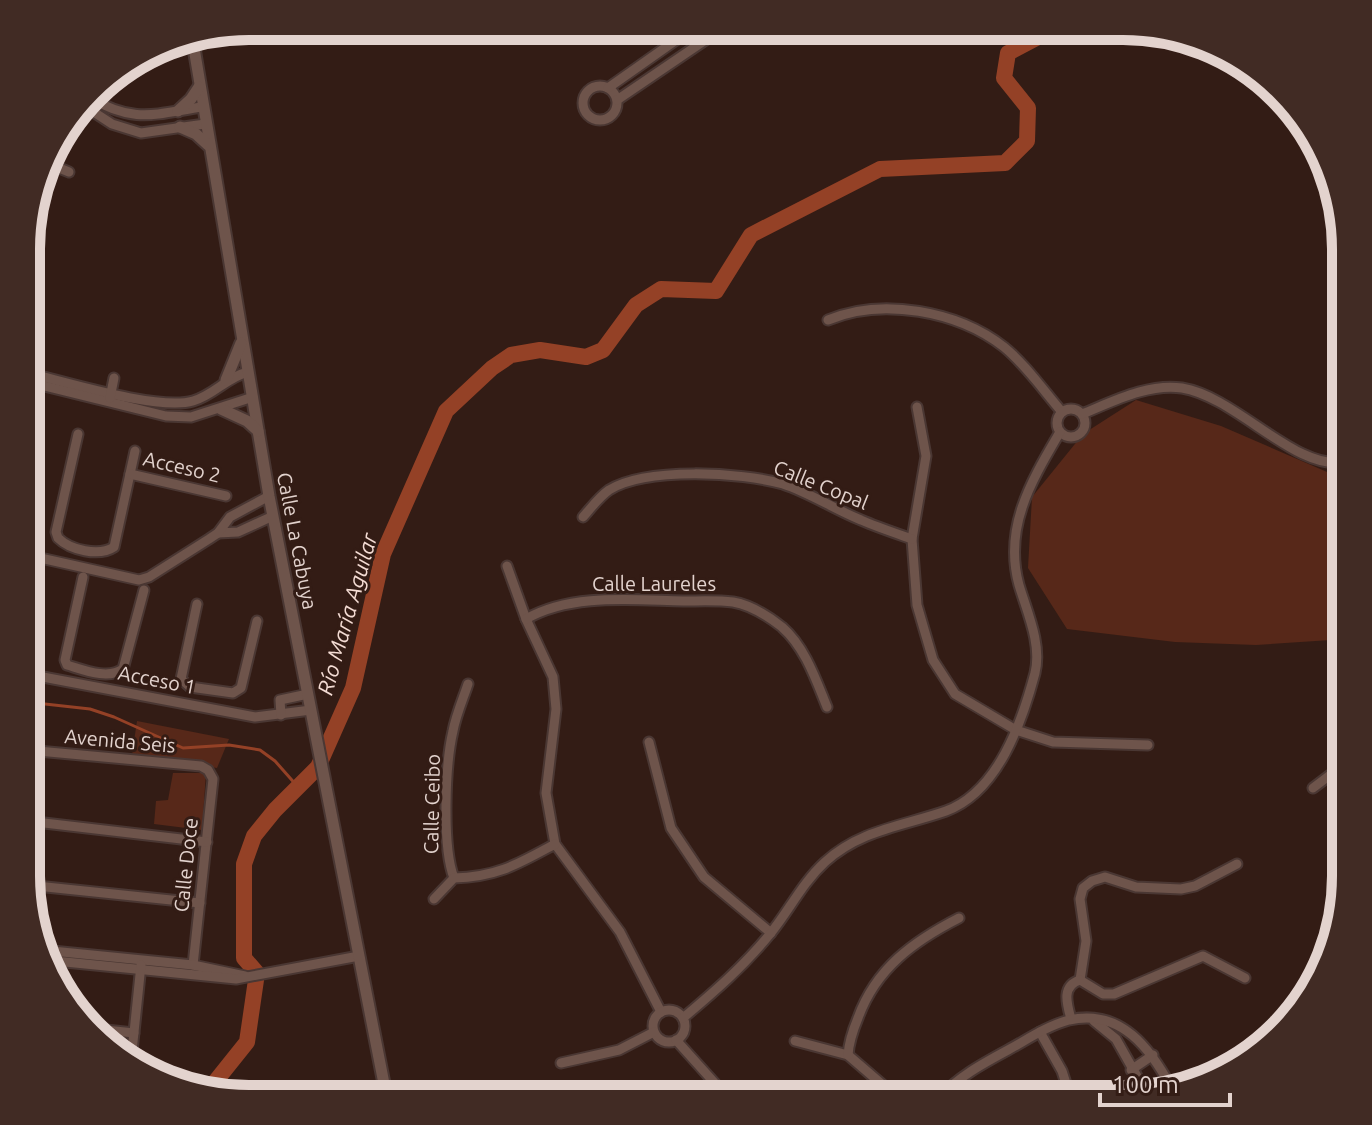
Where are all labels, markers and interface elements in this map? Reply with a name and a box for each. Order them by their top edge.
street label: Acceso 2 [141,446,223,487]
street label: Calle Copal [771,455,872,514]
street label: Calle La Cabuya [273,470,322,611]
water label: Río María Aguilar [312,530,382,698]
street label: Calle Laureles [592,572,716,595]
street label: Acceso 1 [116,661,198,698]
street label: Avenida Seis [64,724,177,757]
street label: Calle Ceibo [419,754,444,854]
street label: Calle Doce [169,817,202,913]
scale bar [1100,1057,1230,1107]
text: 100 m [1112,1071,1179,1098]

